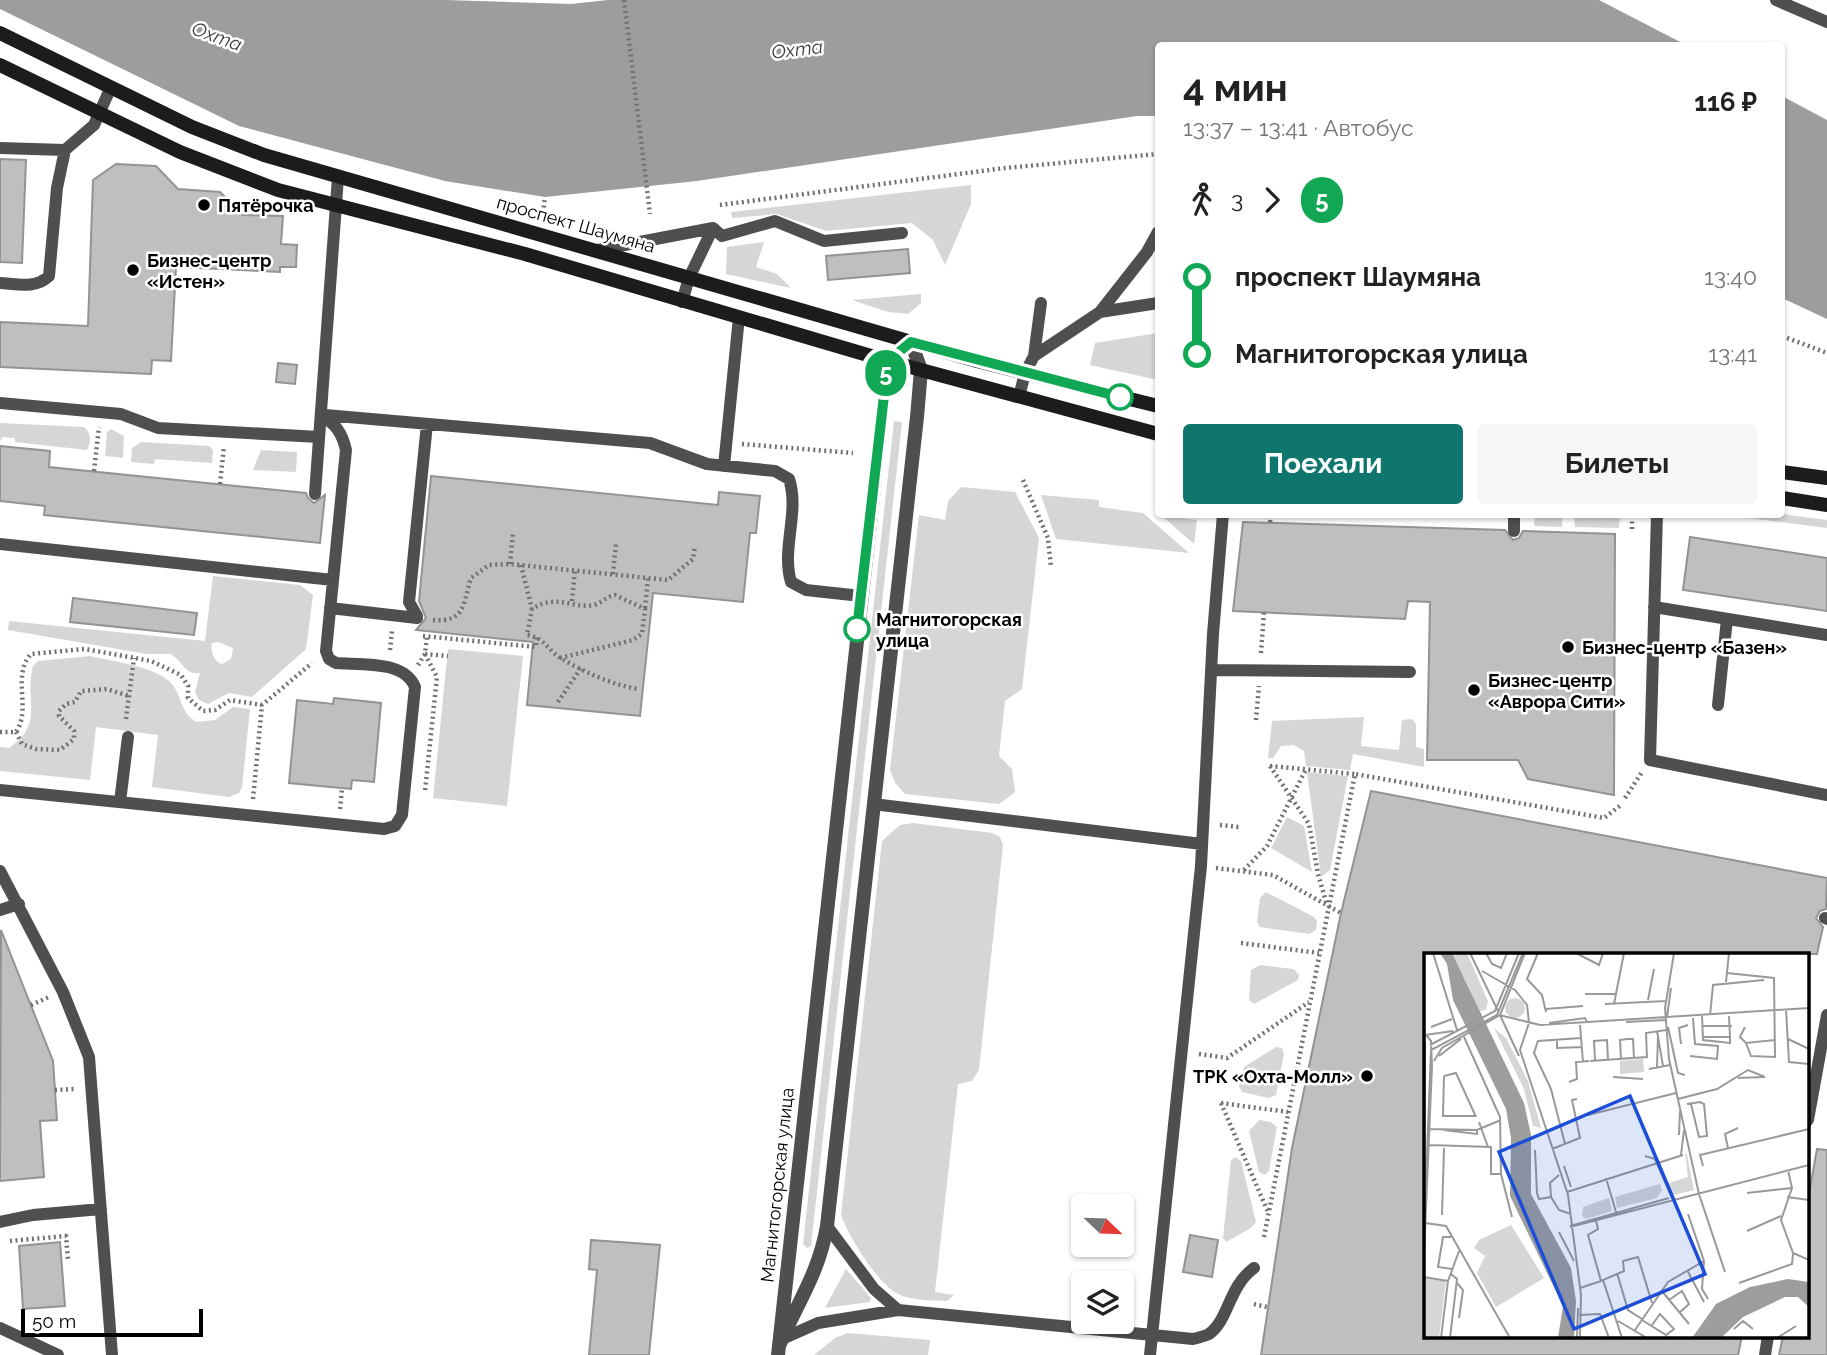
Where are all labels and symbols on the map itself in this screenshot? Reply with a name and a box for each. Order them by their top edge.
water label: Охта [189,17,245,55]
water label: Охта [770,35,824,63]
street label: проспект Шаумяна [494,191,658,257]
place label: Пятёрочка [218,195,314,216]
marker: Пятёрочка [196,197,212,213]
place label: Бизнес-центр «Истен» [147,250,271,292]
marker: Бизнес-центр «Истен» [125,262,141,278]
line badge: 5 [863,350,909,396]
unlabelled marker [1107,384,1133,410]
place label: Магнитогорская улица [876,609,1022,651]
marker: Магнитогорская улица [844,616,870,642]
place label: Бизнес-центр «Базен» [1582,637,1787,658]
marker: Бизнес-центр «Базен» [1560,639,1576,655]
place label: Бизнес-центр «Аврора Сити» [1488,670,1626,712]
marker: Бизнес-центр «Аврора Сити» [1466,682,1482,698]
inset map [1424,953,1810,1338]
place label: ТРК «Охта-Молл» [1193,1066,1353,1087]
marker: ТРК «Охта-Молл» [1359,1068,1375,1084]
street label: Магнитогорская улица [756,1087,798,1283]
north arrow [1071,1194,1134,1256]
scale bar [21,1306,203,1338]

